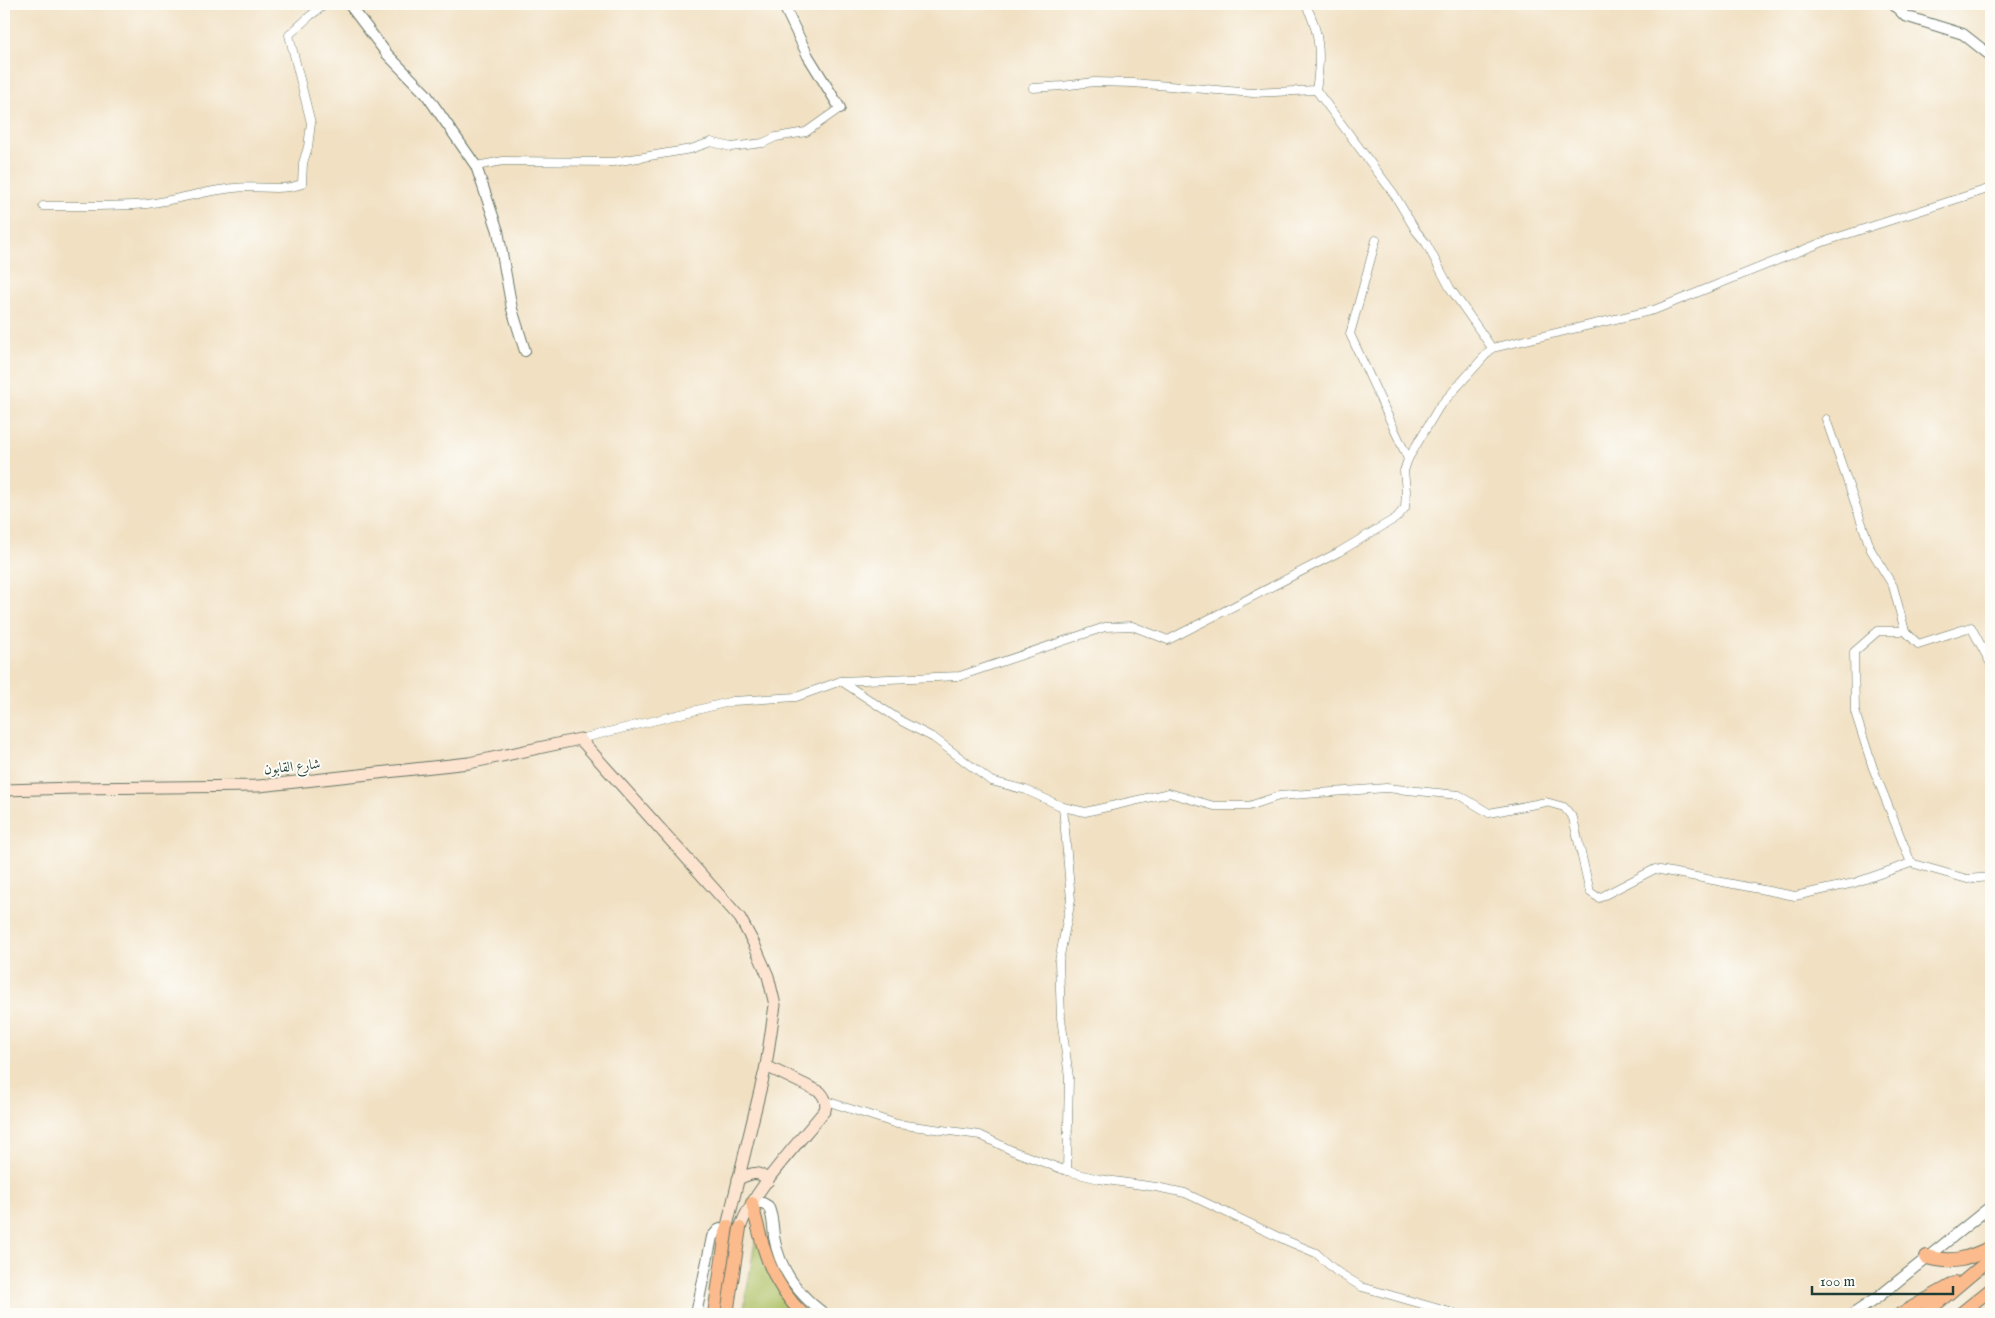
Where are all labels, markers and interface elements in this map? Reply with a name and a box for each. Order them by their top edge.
street label: شارع القابون [263,755,321,781]
scale bar [1812,1263,1954,1295]
text: 100 m [1820,1272,1856,1291]

